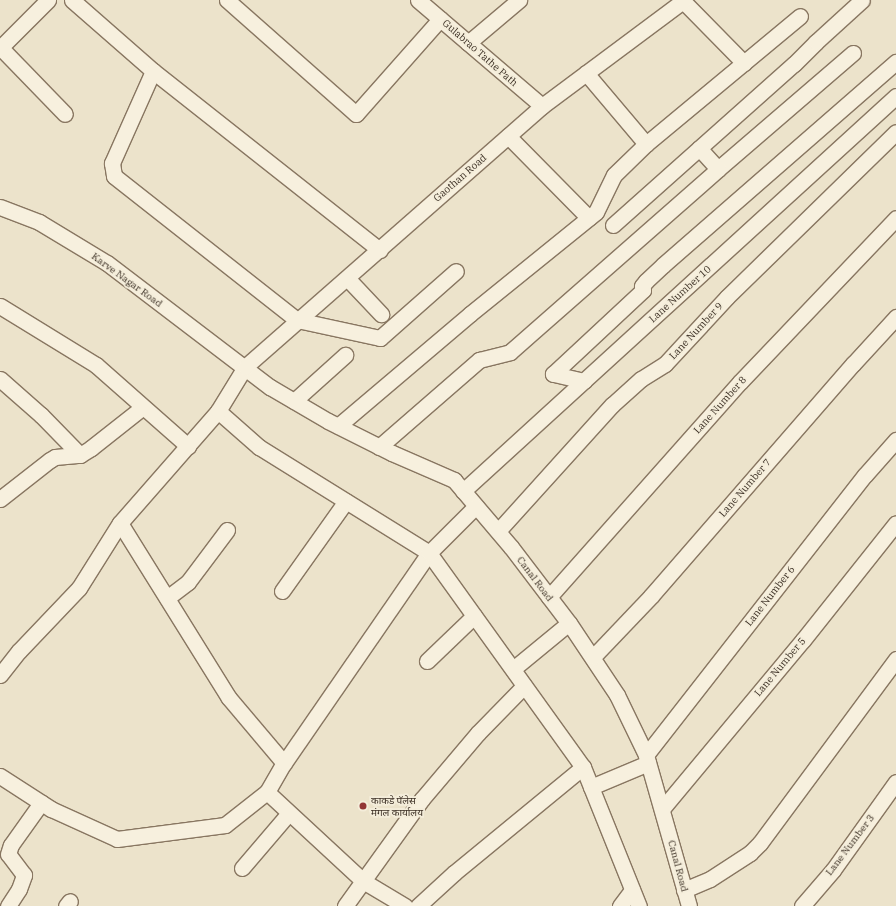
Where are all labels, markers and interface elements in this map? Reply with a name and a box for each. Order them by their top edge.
street label: Gulabrao Tathe Path [440,17,520,89]
street label: Gaothan Road [431,152,489,204]
street label: Karve Nagar Road [89,250,165,310]
street label: Lane Number 10 [647,263,713,325]
street label: Lane Number 9 [667,300,725,362]
street label: Lane Number 8 [691,374,749,436]
street label: Lane Number 7 [716,456,774,520]
street label: Canal Road [514,554,556,604]
street label: Lane Number 6 [743,563,797,629]
street label: Lane Number 5 [752,635,808,699]
place label: काकडे पॅलेस मंगल कार्यालय [371,794,423,818]
marker: काकडे पॅलेस मंगल कार्यालय [358,801,368,811]
street label: Lane Number 3 [823,812,877,878]
street label: Canal Road [665,839,691,893]

